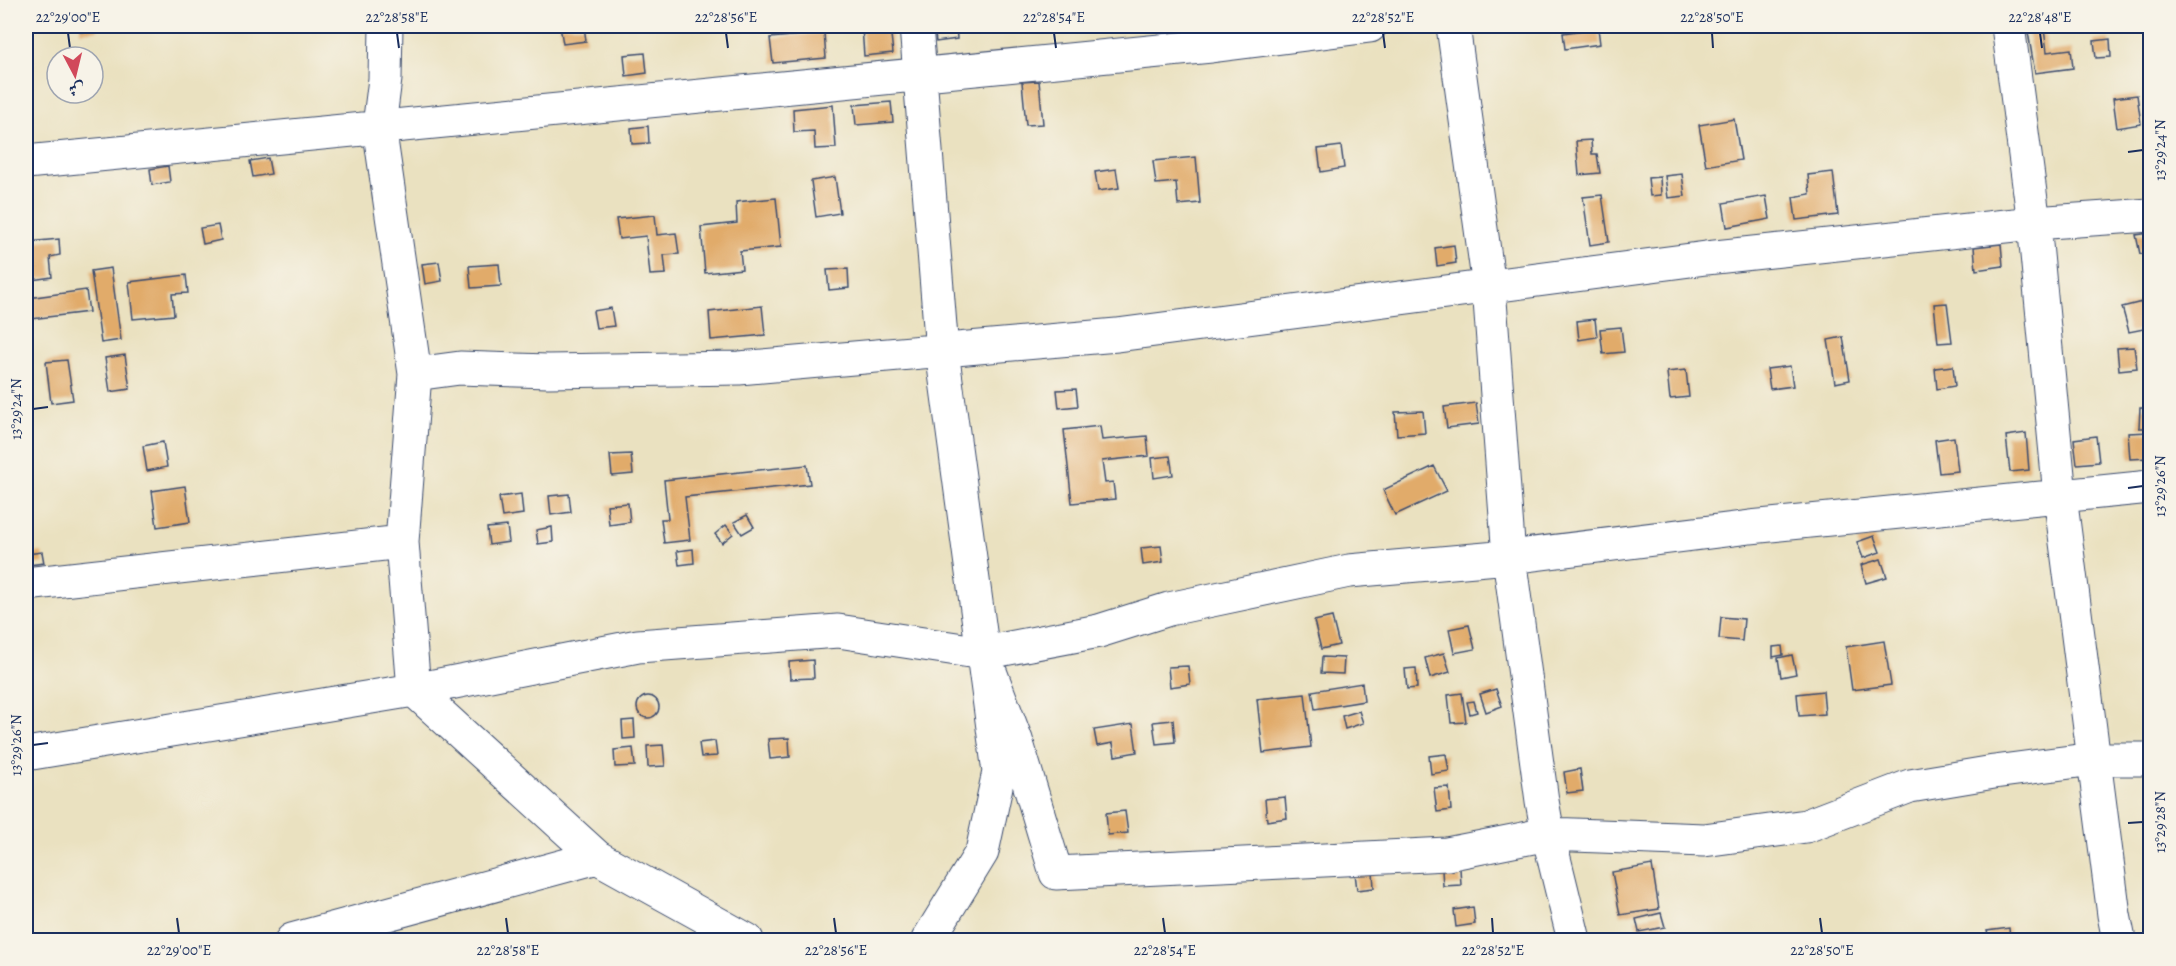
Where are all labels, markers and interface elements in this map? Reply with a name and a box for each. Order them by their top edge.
text: 22°29'00"E [36,7,100,27]
text: 22°28'58"E [366,7,428,27]
text: 22°28'56"E [695,7,757,27]
text: 22°28'54"E [1023,7,1085,27]
text: 22°28'52"E [1352,7,1414,27]
text: 22°28'50"E [1680,7,1744,27]
text: 22°28'48"E [2008,7,2072,27]
north arrow [45,45,105,105]
text: ش [67,77,86,101]
text: 13°29'24"N [2150,119,2170,181]
text: 13°29'24"N [6,378,26,440]
text: 13°29'26"N [2150,455,2170,517]
text: 13°29'26"N [6,714,26,776]
text: 13°29'28"N [2150,791,2170,853]
text: 22°29'00"E [147,940,211,960]
text: 22°28'58"E [477,940,539,960]
text: 22°28'56"E [805,940,867,960]
text: 22°28'54"E [1134,940,1196,960]
text: 22°28'52"E [1462,940,1524,960]
text: 22°28'50"E [1790,940,1854,960]

